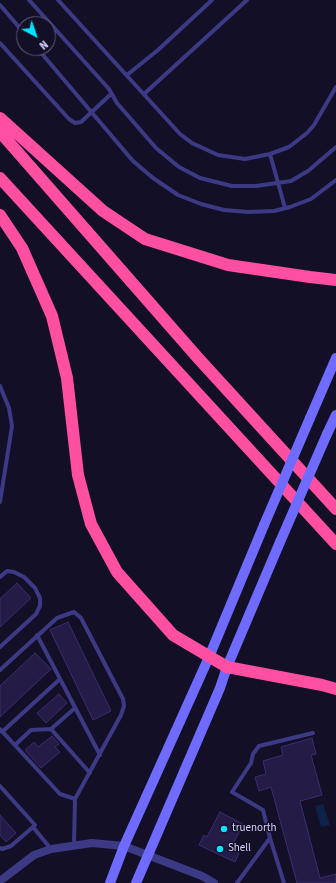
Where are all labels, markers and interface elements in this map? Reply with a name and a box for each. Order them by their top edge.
north arrow [16,16,56,56]
text: N [36,37,51,53]
place label: truenorth [232,822,276,836]
marker: truenorth [219,824,229,834]
place label: Shell [228,842,251,856]
marker: Shell [215,844,225,854]

